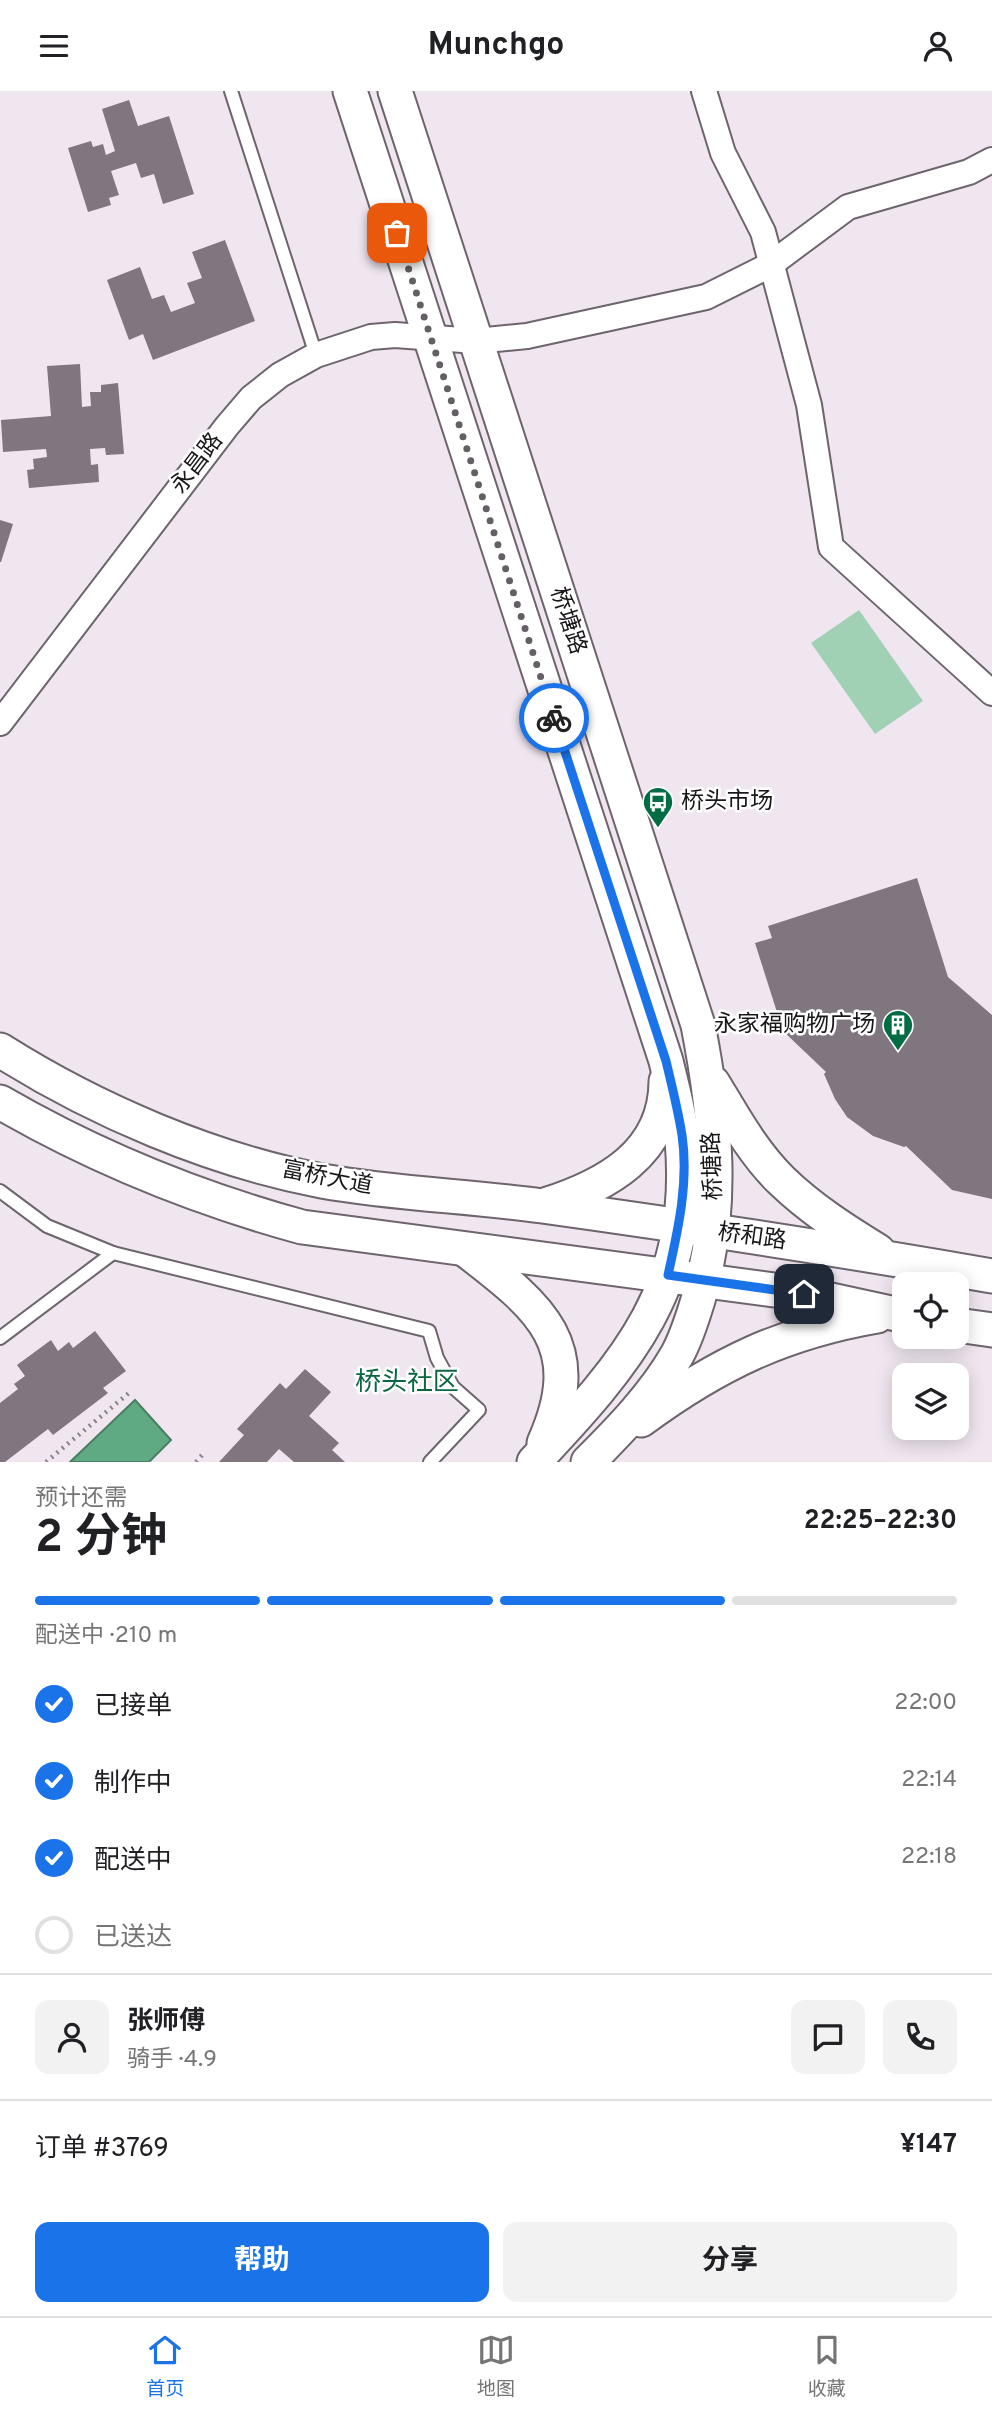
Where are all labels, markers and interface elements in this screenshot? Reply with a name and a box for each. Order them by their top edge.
text: Munchgo [428,26,564,66]
icon: menu [35,27,73,65]
icon: person [919,27,957,65]
pin [367,203,427,263]
icon: bag [378,214,416,252]
street label: 永昌路 [166,428,230,500]
street label: 桥塘路 [543,584,591,658]
courier [519,683,589,753]
icon: bike [535,699,573,737]
bus stop icon: 桥头市场 [641,785,675,829]
place label: 桥头市场 [681,788,773,817]
building icon: 永家福购物广场 [881,1008,915,1052]
place label: 永家福购物广场 [714,1011,875,1040]
street label: 桥塘路 [698,1131,730,1201]
street label: 富桥大道 [279,1156,375,1202]
street label: 桥和路 [716,1219,788,1257]
pin [774,1264,834,1324]
map controls [892,1272,969,1440]
button: locate [892,1272,969,1349]
icon: home [785,1275,823,1313]
button: layers [892,1363,969,1440]
district label: 桥头社区 [355,1367,459,1400]
text: 预计还需 [35,1485,127,1514]
text: 22:25–22:30 [804,1505,957,1538]
text: 2 分钟 [35,1510,167,1569]
text: 配送中 · 210 m [35,1622,177,1651]
icon: check [35,1685,73,1723]
text: 22:00 [894,1689,957,1718]
text: 已接单 [94,1691,172,1724]
icon: check [35,1762,73,1800]
text: 22:14 [901,1766,957,1795]
text: 制作中 [94,1768,172,1801]
icon: check [35,1839,73,1877]
text: 22:18 [901,1843,957,1872]
text: 配送中 [94,1845,172,1878]
text: 已送达 [94,1922,172,1955]
button: person [35,2000,109,2074]
button: chat [791,2000,865,2074]
button: phone [883,2000,957,2074]
text: 张师傅 [127,2006,205,2039]
text: 骑手 · 4.9 [127,2046,217,2075]
text: ¥147 [900,2129,957,2162]
text: 订单 #3769 [35,2133,169,2166]
button: 帮助 [35,2222,489,2302]
button: 分享 [503,2222,957,2302]
tab: 首页 [146,2331,184,2402]
tab: 地图 [477,2331,515,2402]
tab: 收藏 [808,2331,846,2402]

